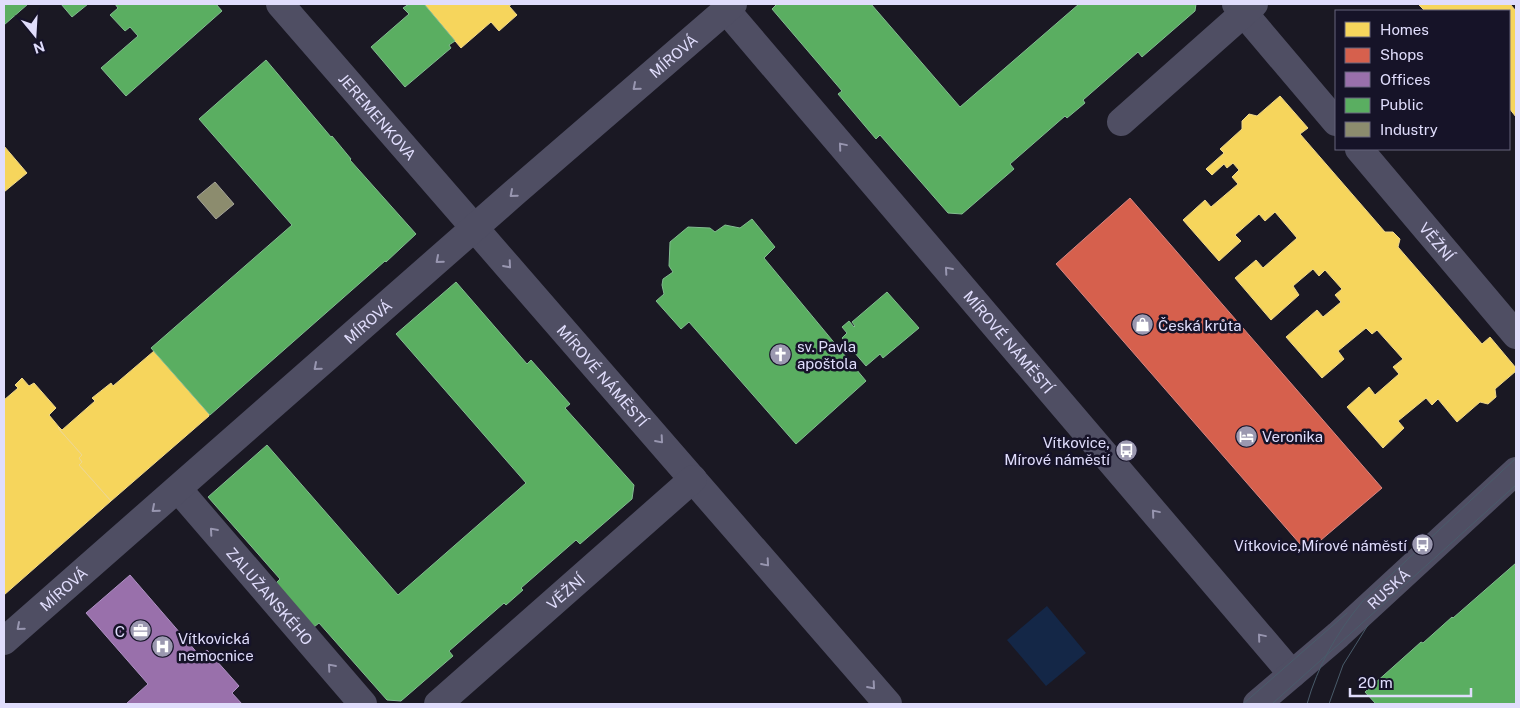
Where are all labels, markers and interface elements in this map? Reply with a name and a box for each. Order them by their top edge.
north arrow [10,10,60,60]
legend [1335,10,1510,150]
text: Homes [1380,21,1429,38]
street label: MÍROVÁ [646,30,701,81]
text: N [31,38,47,57]
text: Shops [1380,46,1424,63]
street label: JEREMENKOVA [336,70,420,163]
text: Offices [1380,71,1430,88]
one-way arrow [632,82,641,91]
text: Public [1380,96,1424,113]
text: Industry [1380,121,1438,138]
one-way arrow [839,143,848,152]
one-way arrow [510,188,519,197]
street label: VĚŽNÍ [1416,219,1458,265]
one-way arrow [436,254,445,263]
one-way arrow [502,259,511,268]
one-way arrow [945,267,953,276]
street label: MÍROVÉ NÁMĚSTÍ [961,287,1058,397]
street label: MÍROVÁ [340,296,395,347]
shop icon: Česká krůta [1130,313,1154,337]
place label: Česká krůta [1158,317,1242,334]
street label: MÍROVÉ NÁMĚSTÍ [554,321,652,430]
place label: sv. Pavla apoštola [797,338,857,372]
church icon: sv. Pavla apoštola [769,343,793,367]
one-way arrow [314,361,323,370]
hotel icon: Veronika [1234,424,1258,448]
place label: Veronika [1262,428,1323,445]
place label: Vítkovice, Mírové náměstí [1004,434,1110,468]
one-way arrow [654,435,663,444]
bus stop icon: Vítkovice, Mírové náměstí [1114,439,1138,463]
one-way arrow [152,503,161,512]
one-way arrow [1152,510,1161,519]
one-way arrow [210,527,219,536]
bus stop icon: Vítkovice,Mírové náměstí [1411,533,1435,557]
place label: Vítkovice,Mírové náměstí [1234,537,1407,554]
street label: ZALUŽANSKÉHO [223,544,317,648]
one-way arrow [760,558,769,567]
street label: MÍROVÁ [36,563,91,614]
street label: RUSKÁ [1364,565,1413,612]
street label: VĚŽNÍ [543,570,588,613]
office icon: C [129,619,153,643]
one-way arrow [16,621,25,630]
place label: C [115,623,125,640]
place label: Vítkovická nemocnice [178,630,254,664]
one-way arrow [1257,634,1266,643]
hospital icon: Vítkovická nemocnice [150,635,174,659]
one-way arrow [327,664,336,673]
scale bar [1350,666,1471,698]
text: 20 m [1358,674,1393,691]
one-way arrow [867,681,876,690]

